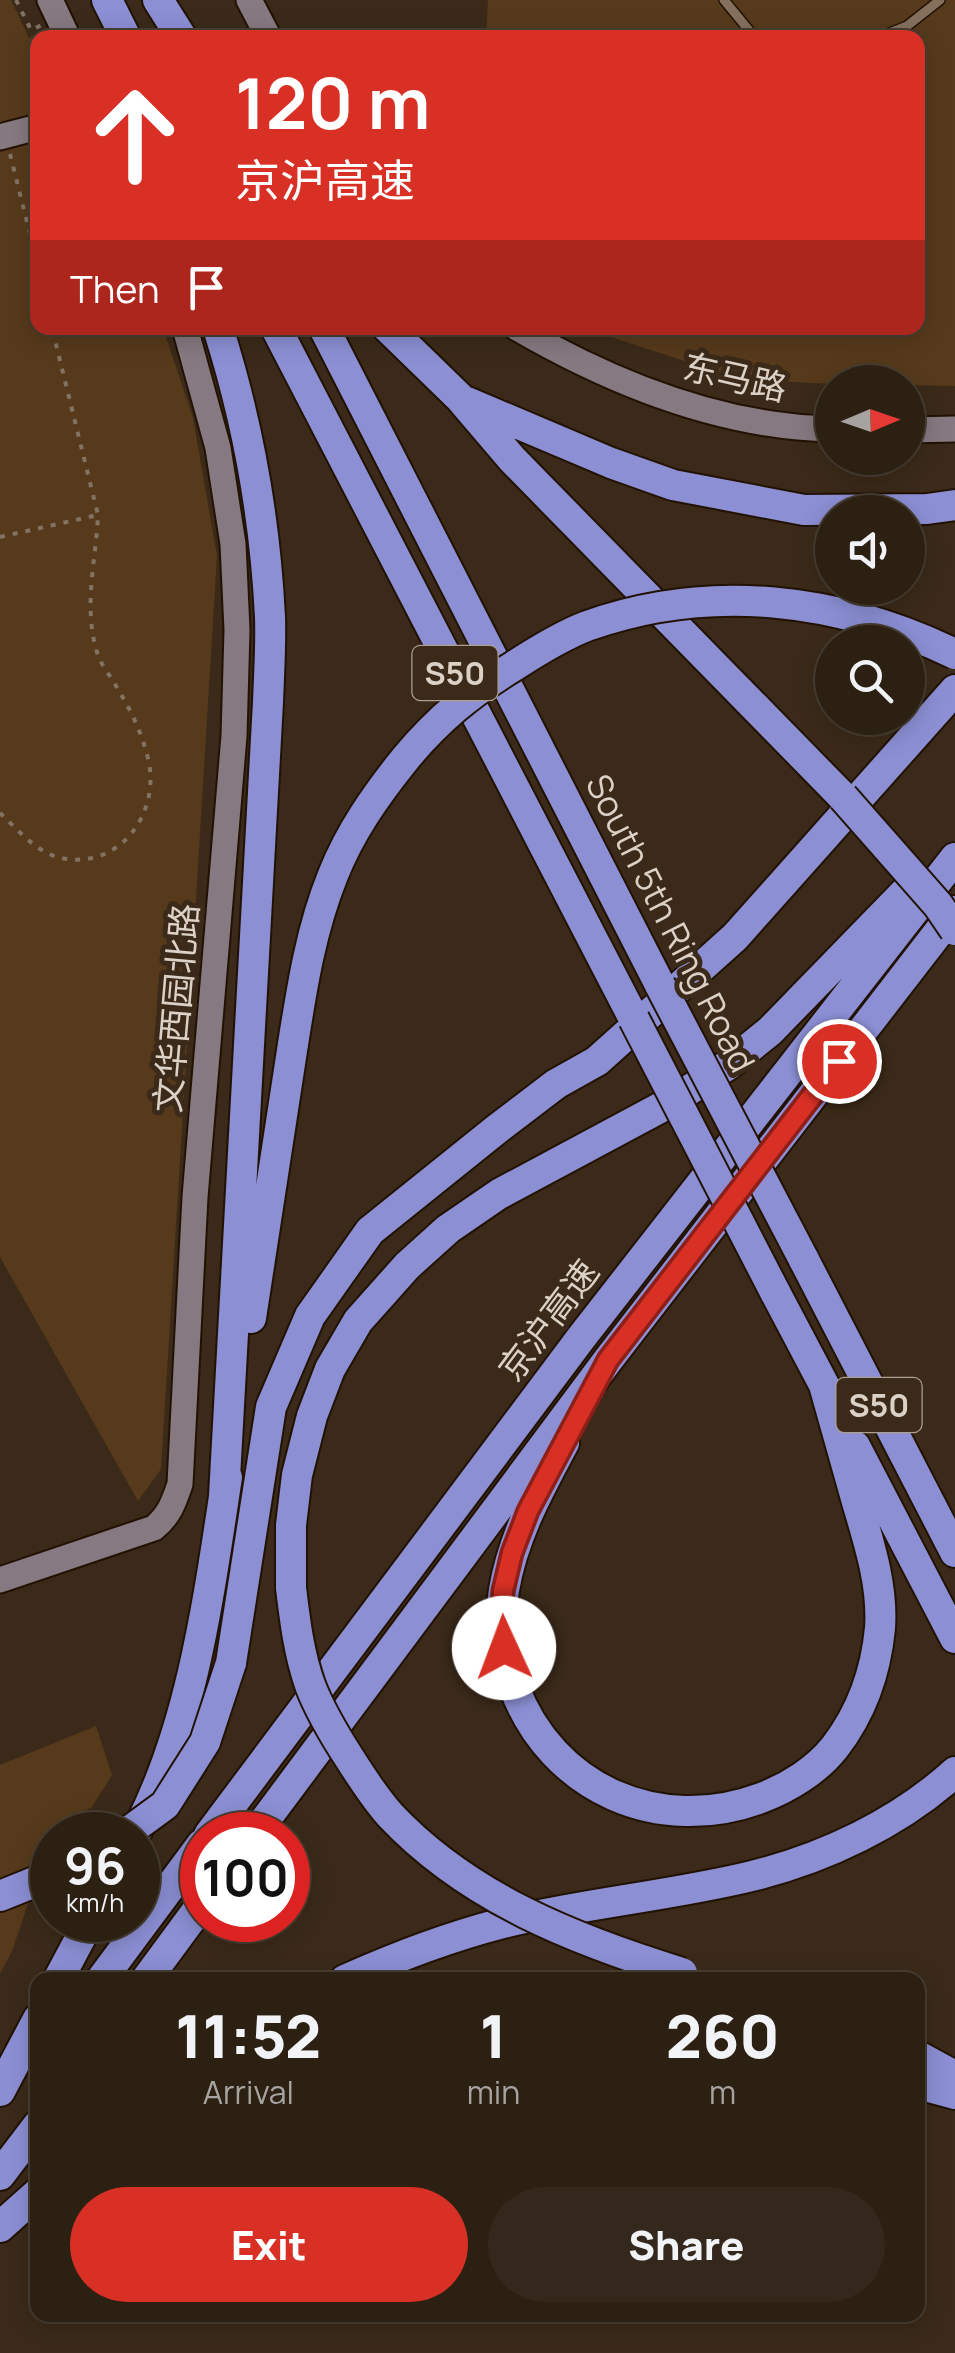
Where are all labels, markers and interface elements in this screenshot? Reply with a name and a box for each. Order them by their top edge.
text: 120 m [235,54,430,150]
icon: ahead [70,70,200,200]
text: 京沪高速 [235,149,415,211]
icon: arrive [179,260,234,315]
text: Then [70,262,159,314]
street label: 东马路 [678,342,792,412]
north arrow [815,365,925,475]
map controls [815,365,925,735]
button: sound [815,495,925,605]
button: search [815,625,925,735]
road number: S50 [412,646,498,700]
street label: South 5th Ring Road [575,766,767,1080]
street label: 文华西园北路 [143,901,209,1115]
pin [797,1019,882,1104]
icon: arrive [812,1034,867,1089]
street label: 京沪高速 [487,1250,609,1390]
road number: S50 [836,1378,922,1432]
position arrow [452,1596,556,1700]
speed limit sign: 100 [180,1812,310,1942]
text: 96 [64,1831,126,1899]
text: km/h [66,1885,124,1920]
text: 11:52 [175,1994,321,2076]
text: 1 [480,1994,507,2076]
text: 260 [666,1994,780,2076]
text: Arrival [203,2070,294,2114]
text: min [467,2070,520,2114]
text: m [709,2070,736,2114]
button: Exit [70,2187,468,2302]
button: Share [488,2187,885,2302]

